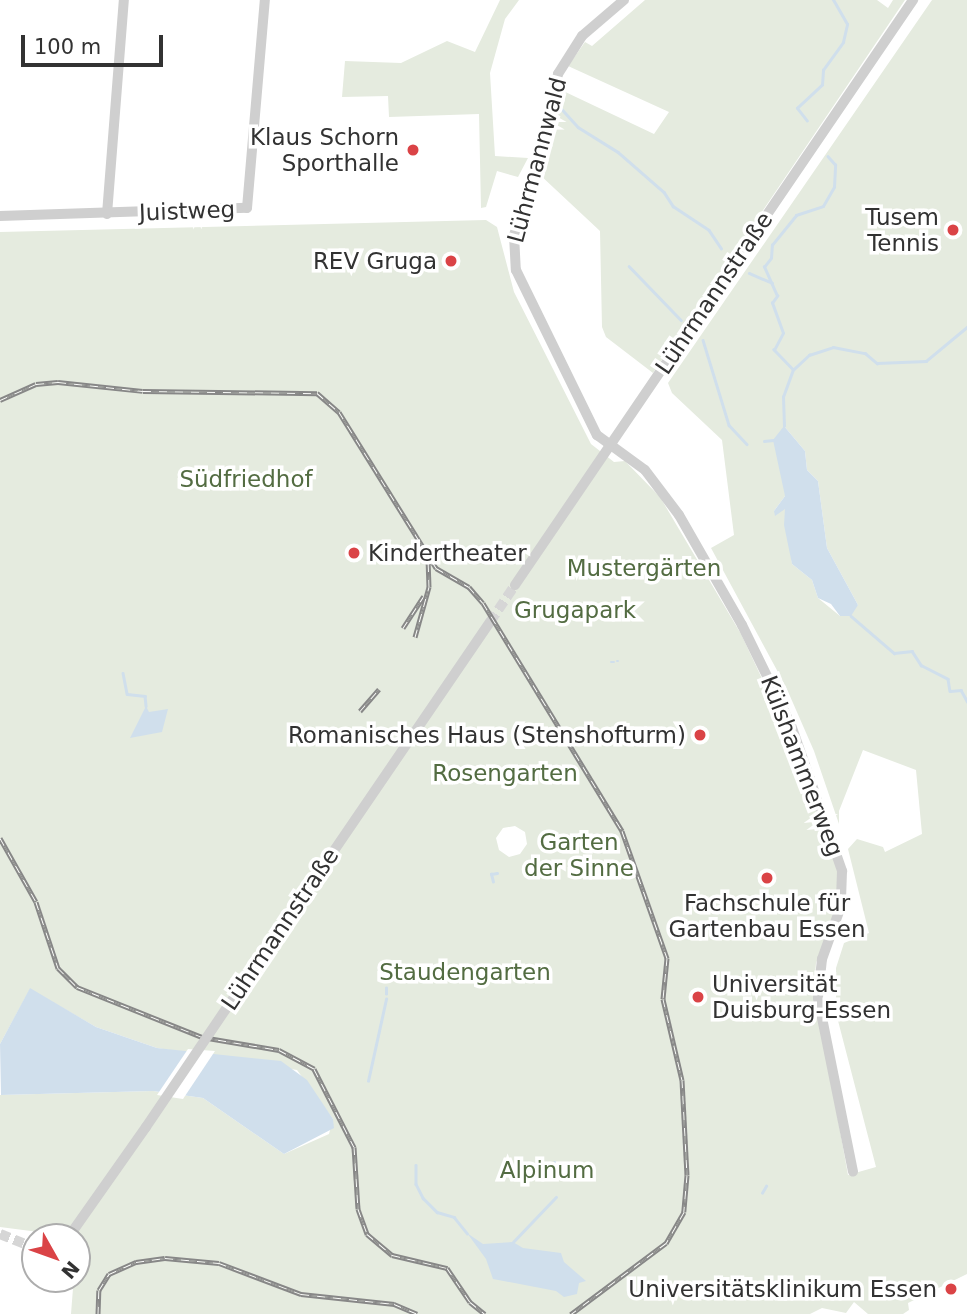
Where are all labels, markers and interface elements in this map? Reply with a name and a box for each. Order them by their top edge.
scale bar [24,21,166,65]
text: 100 m [34,35,101,59]
street label: Lührmannwald [502,74,572,246]
place label: Klaus Schorn Sporthalle [250,123,399,177]
marker: Klaus Schorn Sporthalle [405,142,421,158]
street label: Juistweg [138,196,236,226]
place label: Tusem Tennis [865,203,939,257]
street label: Lührmannstraße [650,207,778,379]
marker: Tusem Tennis [945,222,961,238]
place label: REV Gruga [313,247,437,275]
marker: REV Gruga [443,253,459,269]
park label: Südfriedhof [179,465,313,493]
place label: Kindertheater [368,539,527,567]
marker: Kindertheater [346,545,362,561]
park label: Mustergärten [567,554,721,582]
park label: Grugapark [514,596,636,624]
street label: Külshammerweg [755,672,849,860]
place label: Romanisches Haus (Stenshofturm) [288,721,686,749]
marker: Romanisches Haus (Stenshofturm) [692,727,708,743]
park label: Rosengarten [432,759,578,787]
park label: Garten der Sinne [524,828,634,882]
street label: Lührmannstraße [216,843,344,1015]
marker: Fachschule für Gartenbau Essen [759,870,775,886]
place label: Fachschule für Gartenbau Essen [669,889,865,943]
park label: Staudengarten [379,958,551,986]
place label: Universität Duisburg-Essen [712,970,891,1024]
marker: Universität Duisburg-Essen [690,989,706,1005]
park label: Alpinum [500,1156,594,1184]
north arrow [21,1223,91,1293]
text: N [57,1257,84,1283]
place label: Universitätsklinikum Essen [628,1275,937,1303]
marker: Universitätsklinikum Essen [943,1281,959,1297]

